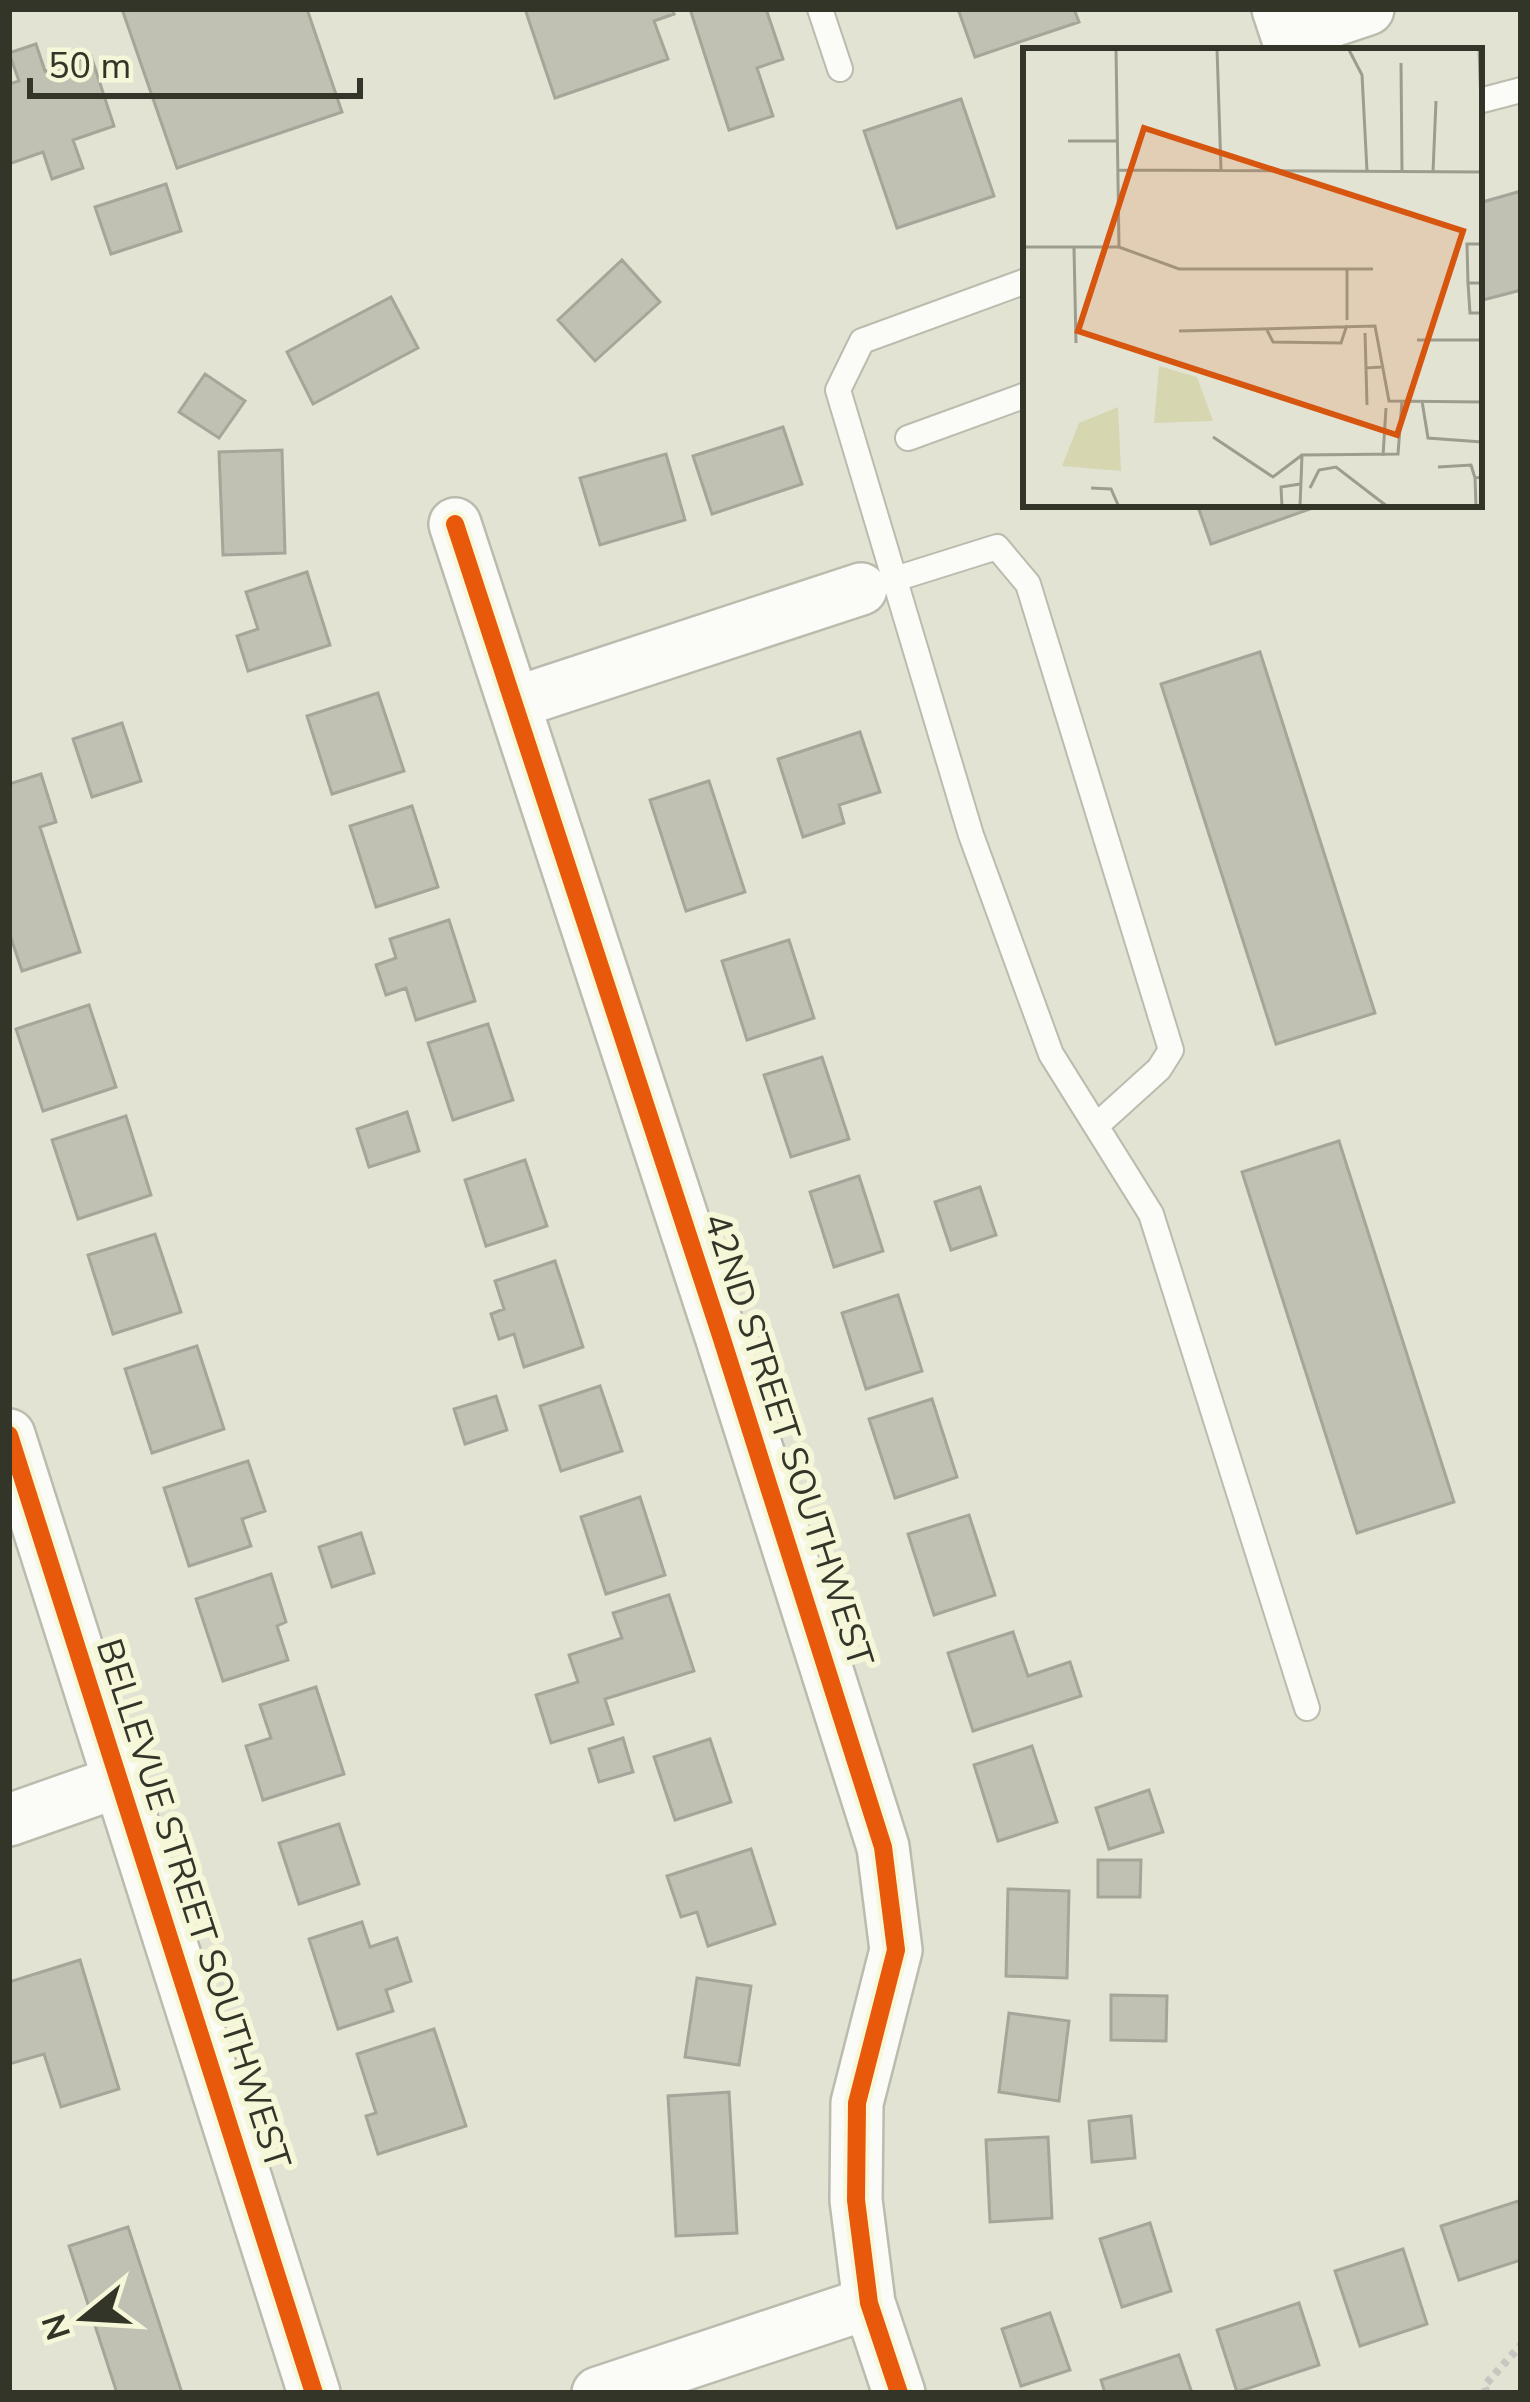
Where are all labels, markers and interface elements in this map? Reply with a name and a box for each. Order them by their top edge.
scale bar [30,24,360,98]
text: 50 m [48,42,131,91]
inset map [1023,48,1482,507]
street label: 42ND STREET SOUTHWEST [691,1207,885,1673]
street label: BELLEVUE STREET SOUTHWEST [84,1633,302,2176]
north arrow [24,2258,144,2378]
text: N [32,2308,82,2345]

